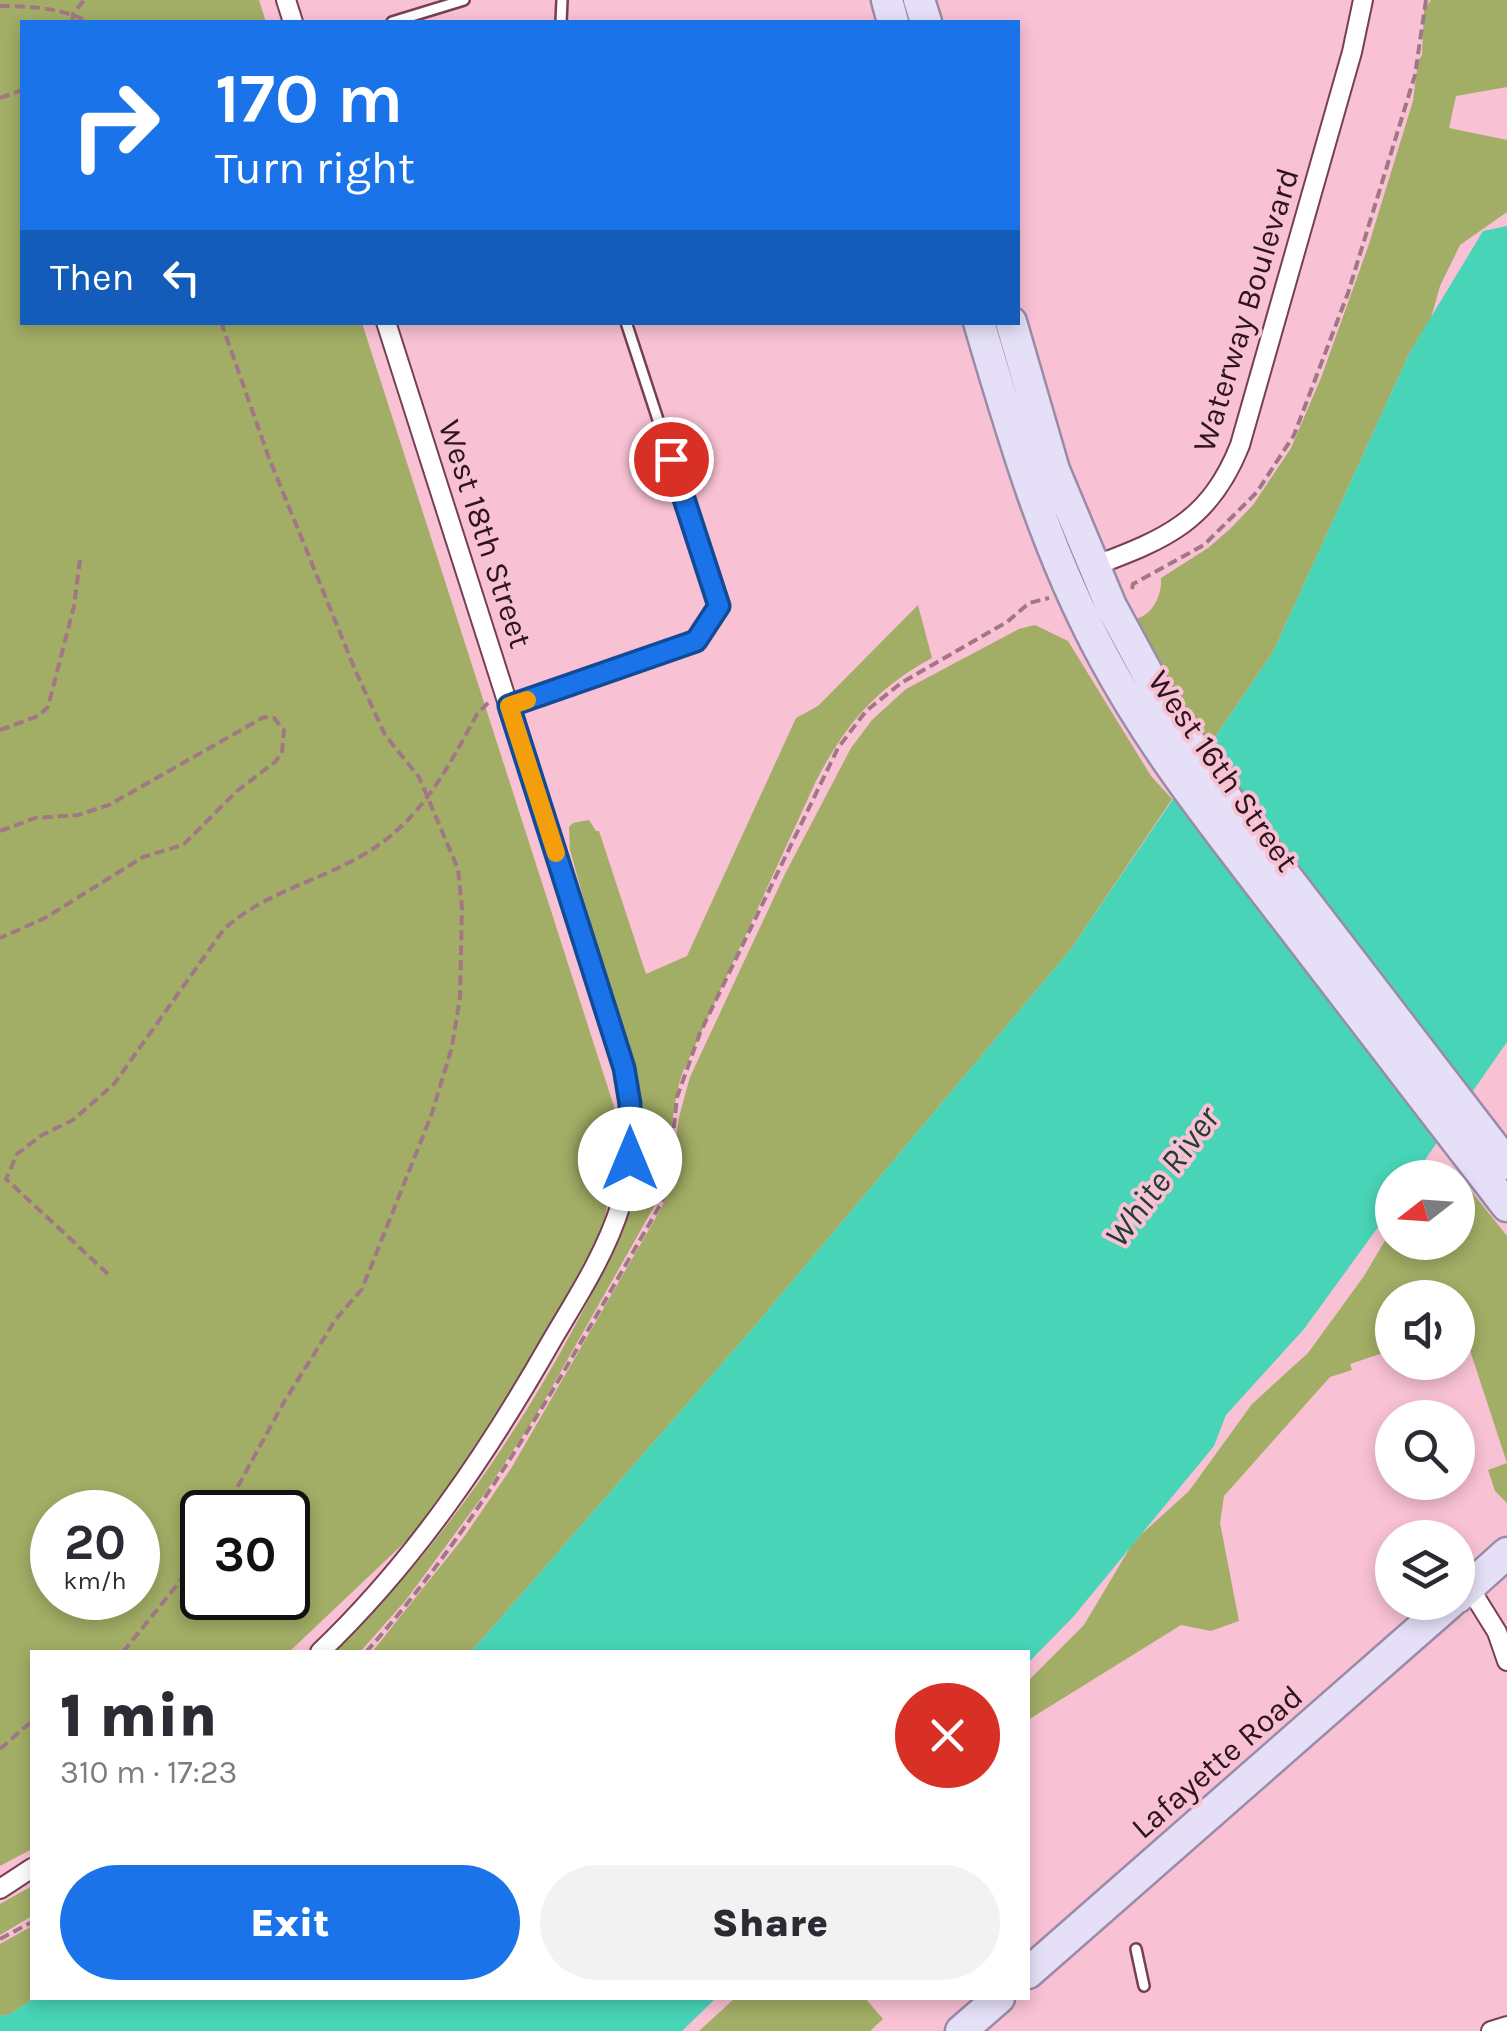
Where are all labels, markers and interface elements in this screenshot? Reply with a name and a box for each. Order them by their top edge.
text: 170 m [215,58,403,140]
icon: right [50,60,180,190]
text: Turn right [215,142,415,194]
street label: Waterway Boulevard [1185,164,1307,456]
icon: left [154,250,209,305]
text: Then [50,255,134,300]
street label: West 18th Street [431,415,539,653]
pin [629,417,714,502]
icon: arrive [644,432,699,487]
street label: West 16th Street [1140,664,1306,878]
water label: White River [1096,1098,1229,1255]
position arrow [578,1107,682,1211]
north arrow [1375,1160,1475,1260]
map controls [1375,1160,1475,1620]
button: sound [1375,1280,1475,1380]
button: search [1375,1400,1475,1500]
speed limit sign: 30 [180,1490,310,1620]
text: 20 [64,1513,126,1572]
button: layers [1375,1520,1475,1620]
text: km/h [63,1566,127,1595]
street label: Lafayette Road [1124,1678,1310,1846]
text: 1 min [60,1681,217,1751]
button: close [895,1683,1000,1788]
text: 310 m · 17:23 [60,1754,237,1791]
button: Exit [60,1865,520,1980]
button: Share [540,1865,1000,1980]

